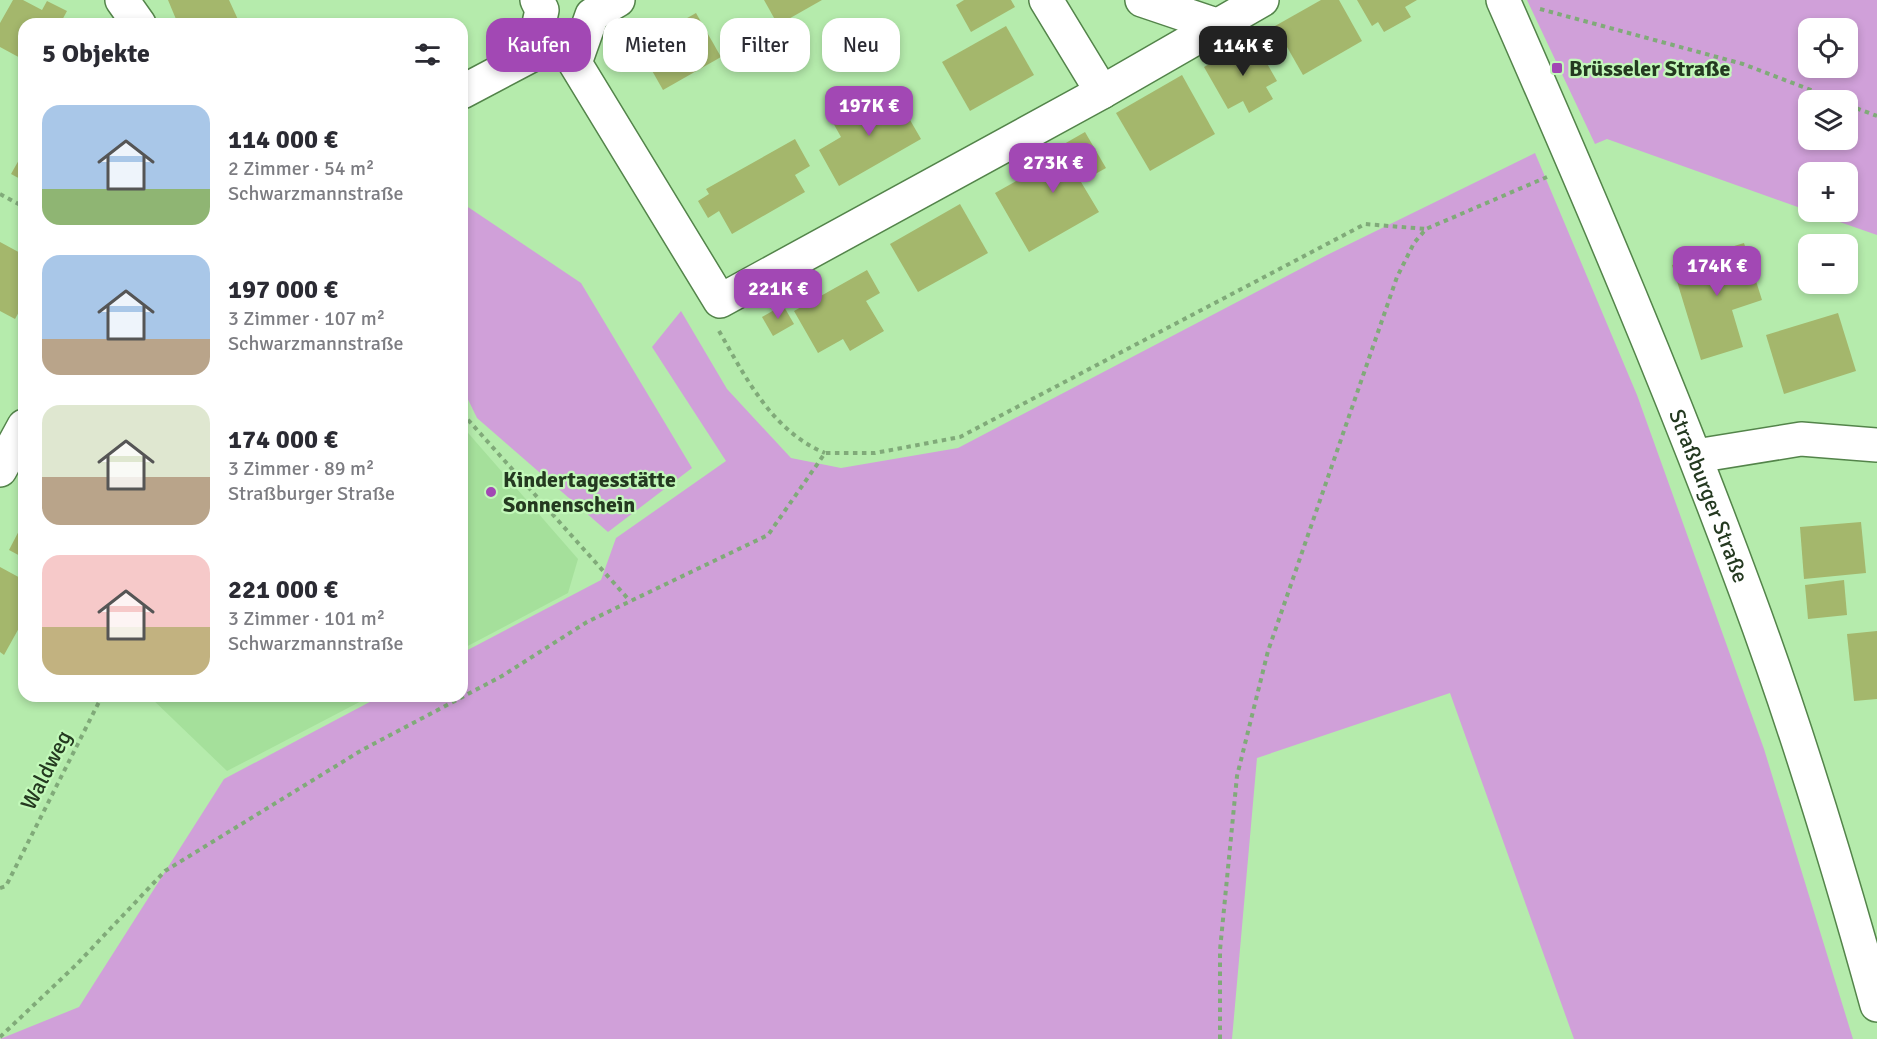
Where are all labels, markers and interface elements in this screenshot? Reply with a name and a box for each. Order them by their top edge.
chip: Kaufen [486,18,591,72]
chip: Mieten [603,18,708,72]
chip: Filter [720,18,810,72]
chip: Neu [822,18,900,72]
map controls [1798,18,1858,294]
button: locate [1798,18,1858,78]
pin: 114K € [1194,26,1292,77]
text: 114K € [1213,33,1273,58]
text: 5 Objekte [42,38,150,70]
icon: filters [411,38,444,71]
place label: Brüsseler Straße [1569,55,1731,82]
marker: Brüsseler Straße [1550,61,1564,75]
pin: 197K € [820,86,918,137]
button: layers [1798,90,1858,150]
text: 197K € [839,93,899,118]
text: 114 000 € [228,124,338,156]
icon: home [90,129,162,201]
pin: 273K € [1004,143,1102,194]
text: 273K € [1023,150,1083,175]
text: 2 Zimmer · 54 m² [228,156,374,181]
button: + [1798,162,1858,222]
text: Schwarzmannstraße [228,181,404,206]
button: − [1798,234,1858,294]
pin: 174K € [1668,246,1766,297]
text: 174K € [1687,253,1747,278]
pin: 221K € [729,269,827,320]
text: 197 000 € [228,274,338,306]
text: 221K € [748,276,808,301]
icon: home [90,279,162,351]
text: 3 Zimmer · 107 m² [228,306,385,331]
text: Schwarzmannstraße [228,331,404,356]
street label: Straßburger Straße [1664,405,1755,586]
text: 174 000 € [228,424,338,456]
icon: home [90,429,162,501]
text: 3 Zimmer · 89 m² [228,456,374,481]
place label: Kindertagesstätte Sonnenschein [503,466,676,518]
text: Straßburger Straße [228,481,395,506]
marker: Kindertagesstätte Sonnenschein [484,485,498,499]
text: 221 000 € [228,574,338,606]
icon: home [90,579,162,651]
text: 3 Zimmer · 101 m² [228,606,385,631]
text: Schwarzmannstraße [228,631,404,656]
street label: Waldweg [15,726,77,814]

